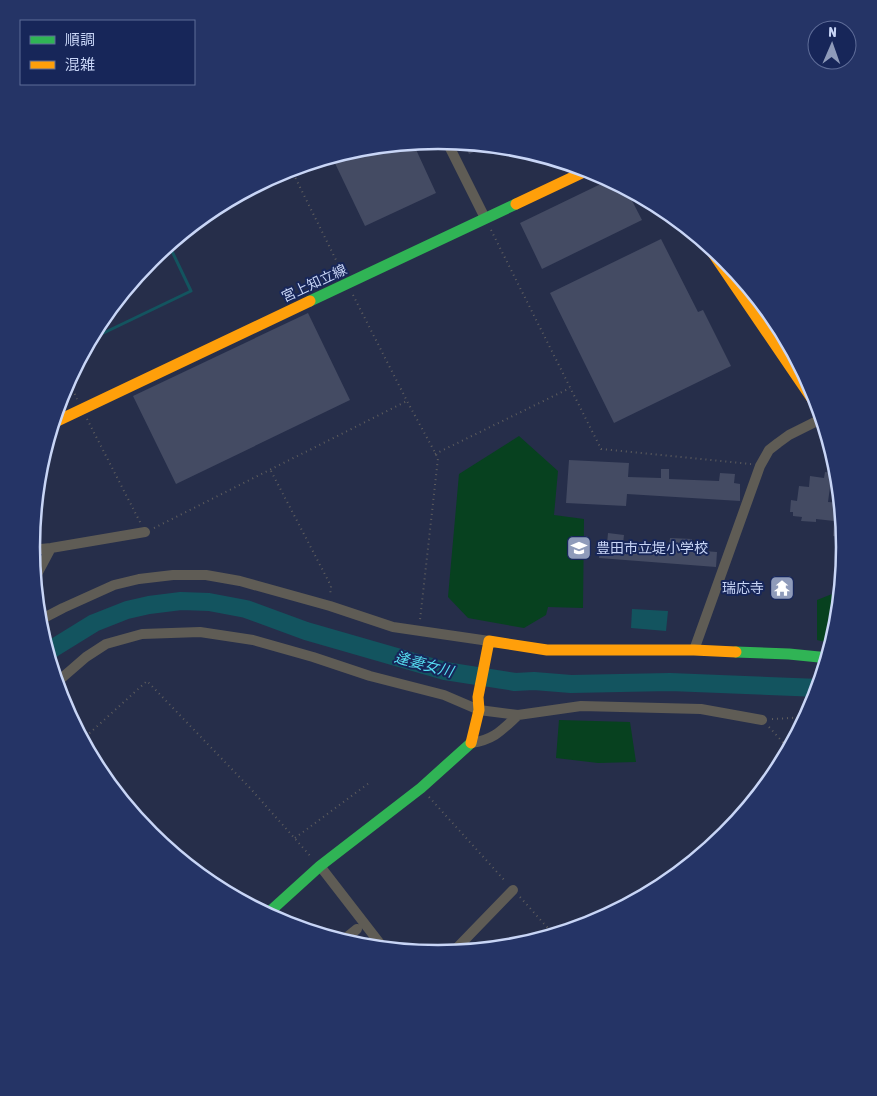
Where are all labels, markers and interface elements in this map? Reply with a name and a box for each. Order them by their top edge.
legend [20,20,195,85]
north arrow [807,20,857,70]
text: N [828,24,837,40]
text: 順調 [65,31,95,48]
text: 混雑 [65,56,95,73]
street label: 宮上知立線 [279,261,349,305]
school or university icon: 豊田市立堤小学校 [566,535,592,561]
place label: 豊田市立堤小学校 [596,540,708,556]
temple icon: 瑞応寺 [769,575,795,601]
place label: 瑞応寺 [722,580,764,596]
water label: 逢妻女川 [393,648,457,680]

